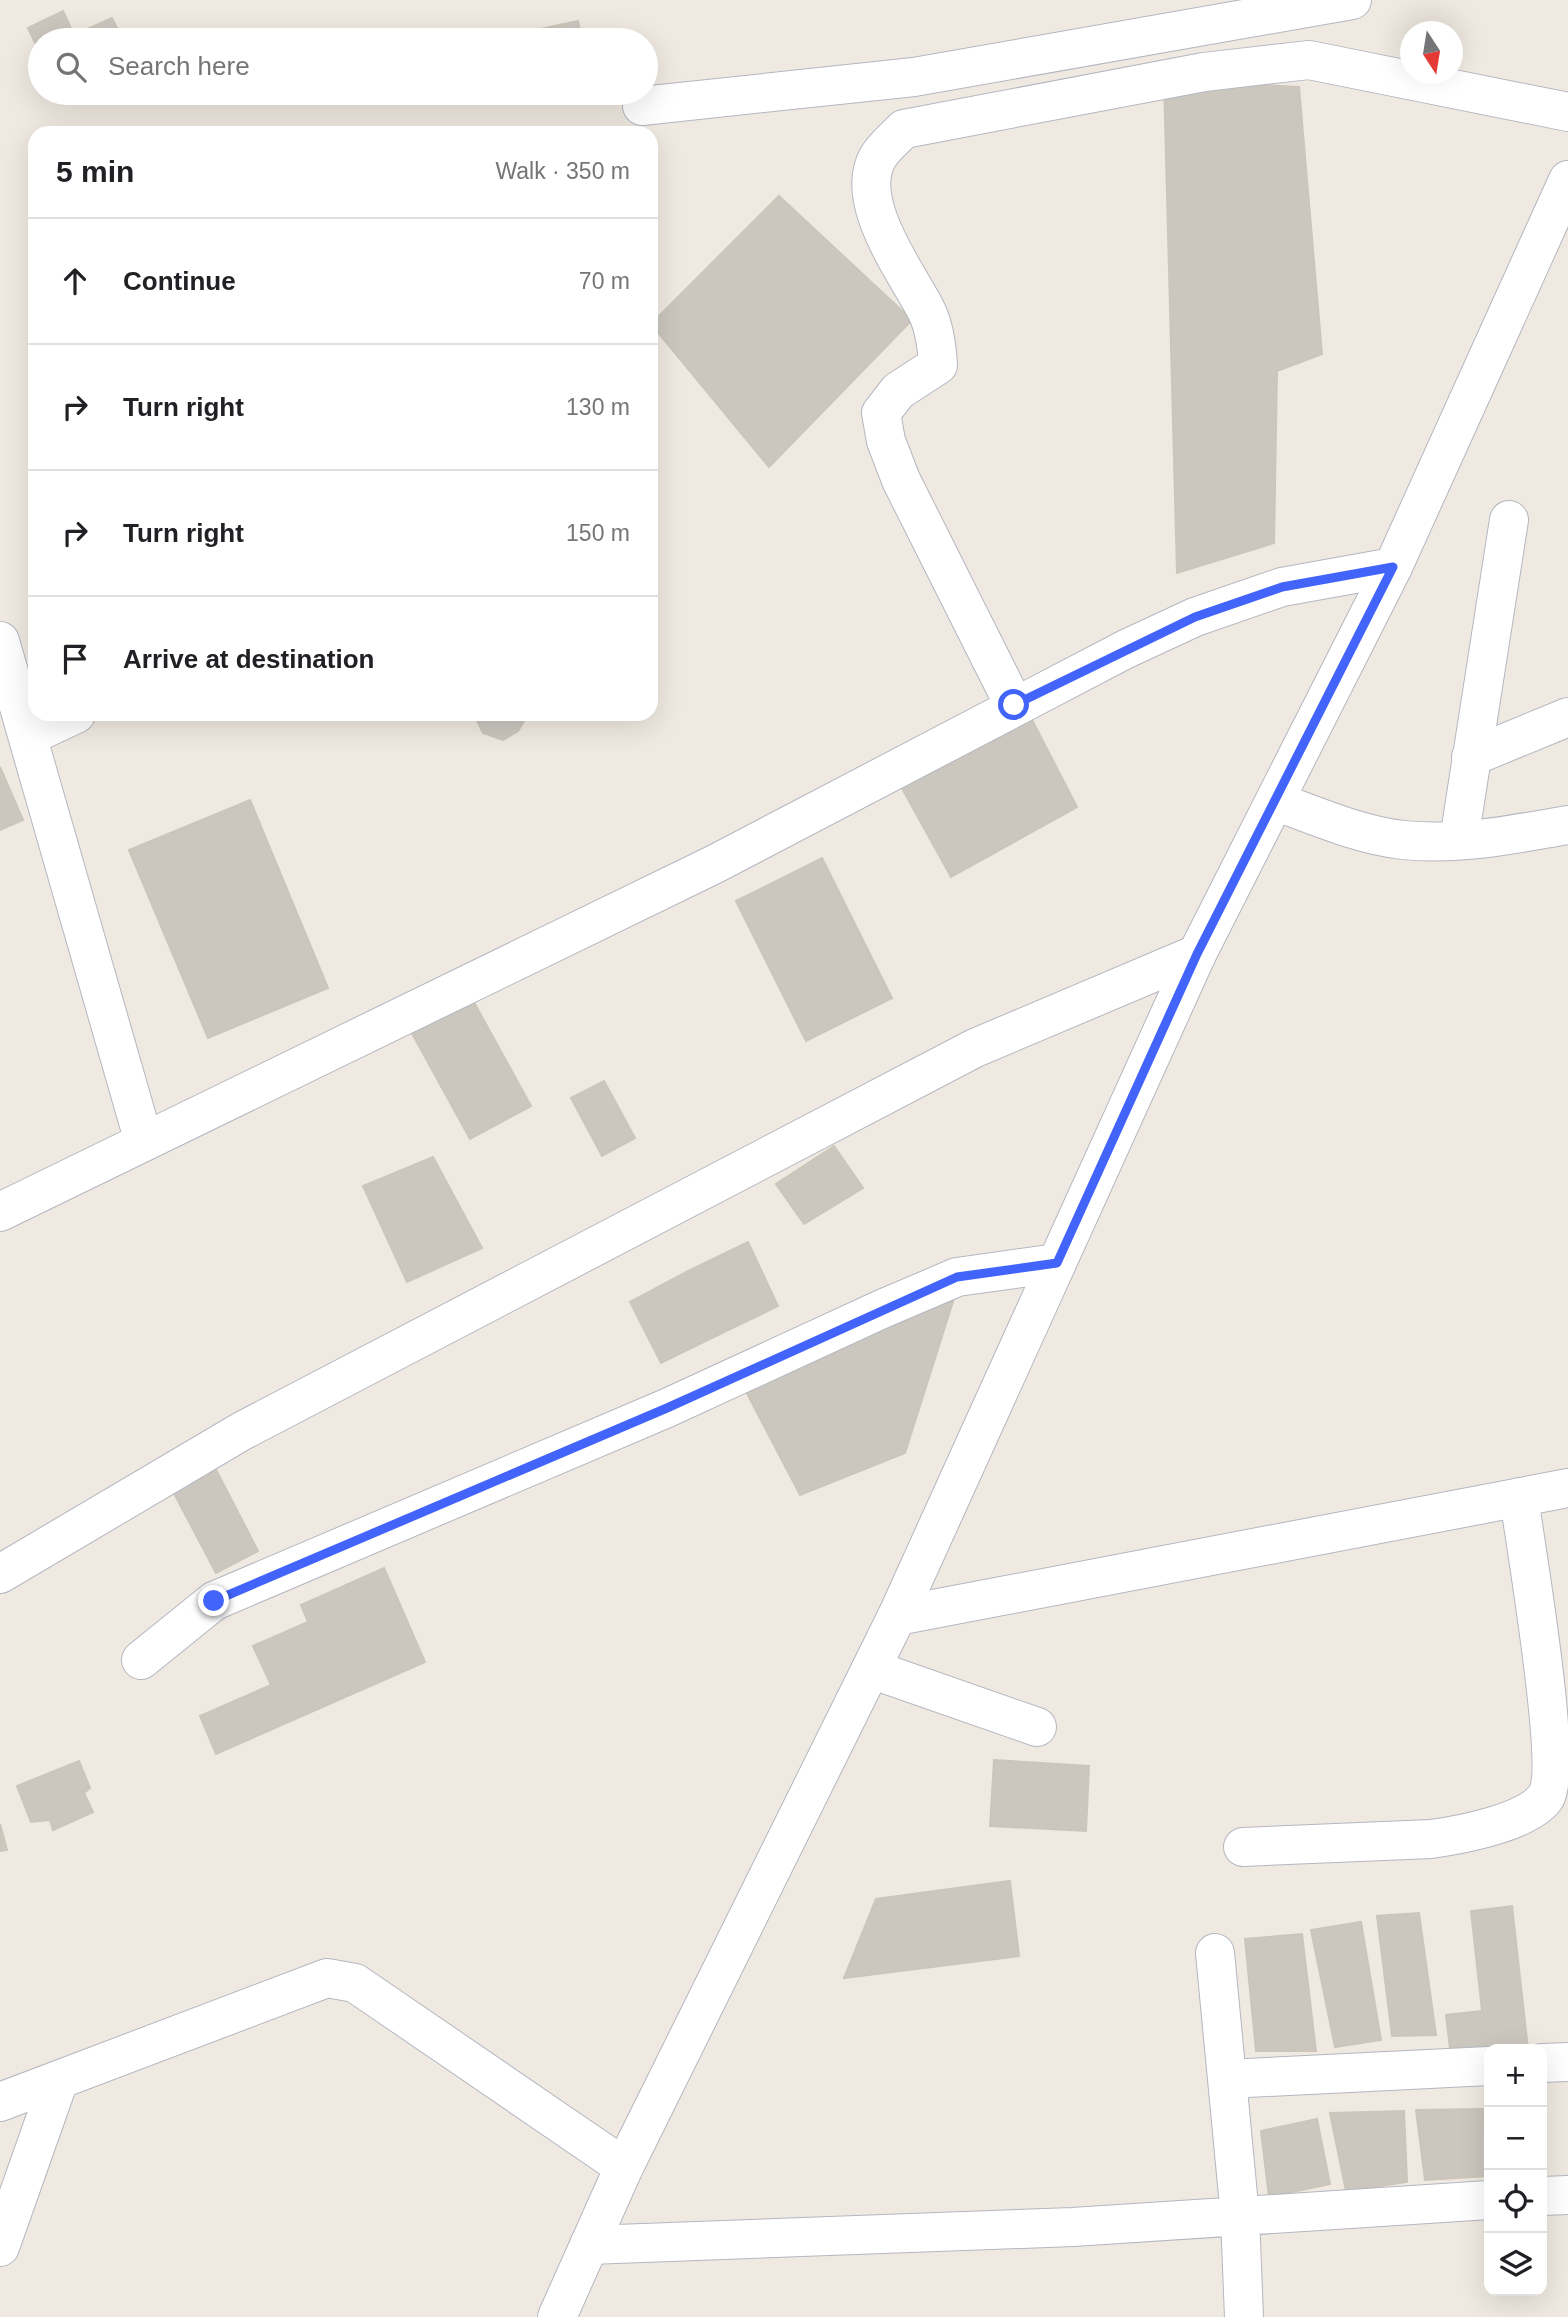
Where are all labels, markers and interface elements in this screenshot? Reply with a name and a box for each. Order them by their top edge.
north arrow [1400,21,1463,84]
search box [28,28,658,105]
icon: search [52,48,90,86]
text: Search here [108,51,250,81]
text: 5 min [56,155,134,188]
text: Walk · 350 m [495,158,630,184]
icon: ahead [56,262,94,300]
text: Continue [123,266,236,296]
text: 70 m [579,268,630,294]
icon: right [56,388,94,426]
text: Turn right [123,392,244,422]
text: 130 m [566,394,630,420]
icon: right [56,514,94,552]
text: Turn right [123,518,244,548]
text: 150 m [566,520,630,546]
icon: arrive [56,640,94,678]
text: Arrive at destination [123,644,374,674]
route start [998,689,1029,720]
route end [198,1585,229,1616]
map controls [1484,2044,1547,2296]
button: + [1484,2044,1547,2107]
button: − [1484,2107,1547,2170]
button: locate [1484,2170,1547,2233]
button: layers [1484,2233,1547,2296]

